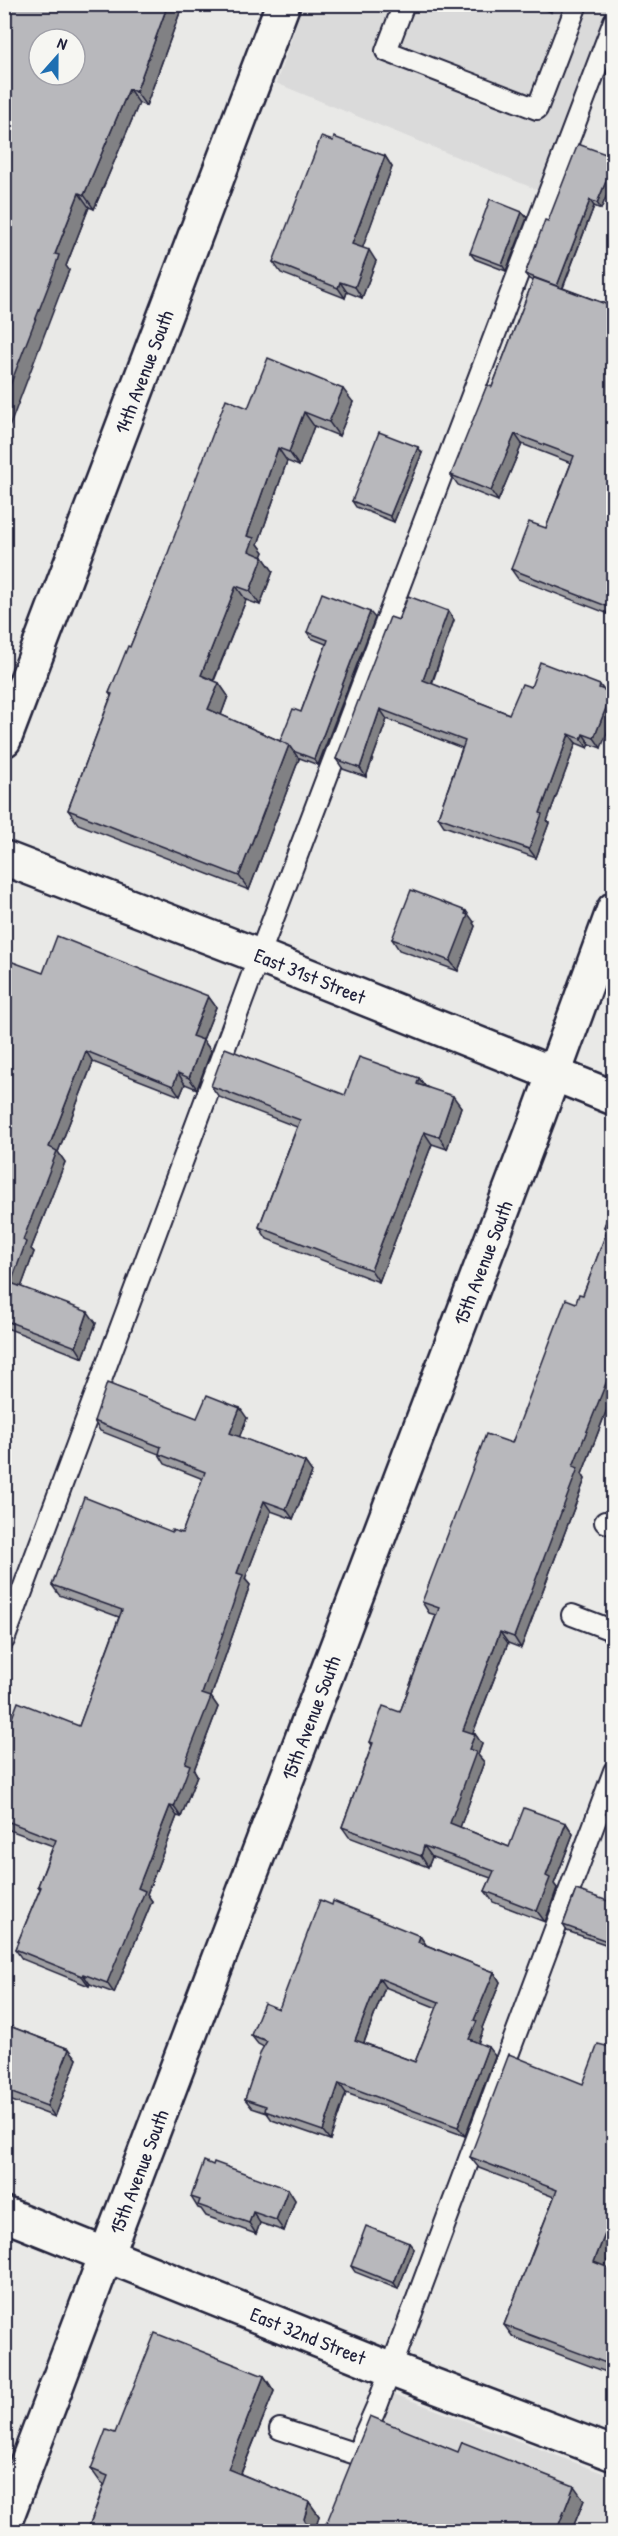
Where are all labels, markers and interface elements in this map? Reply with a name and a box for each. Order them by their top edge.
north arrow [27,27,87,87]
text: N [54,31,71,55]
street label: 14th Avenue South [108,306,180,438]
street label: East 31st Street [251,941,371,1011]
street label: 15th Avenue South [446,1197,519,1329]
street label: 15th Avenue South [274,1652,347,1784]
street label: 15th Avenue South [102,2106,175,2238]
street label: East 32nd Street [246,2300,371,2371]

